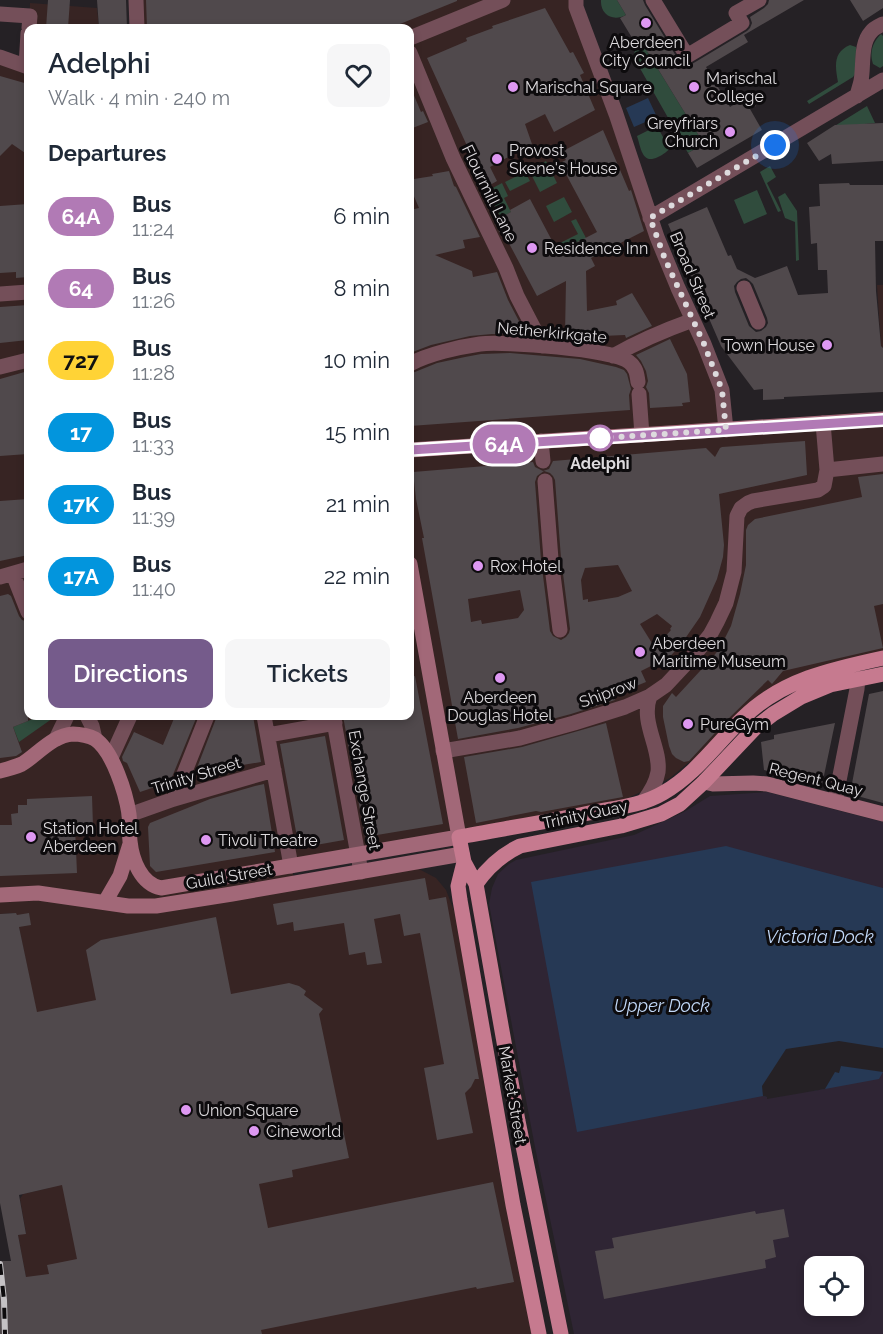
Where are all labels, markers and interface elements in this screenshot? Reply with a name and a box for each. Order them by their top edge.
marker: Aberdeen City Council [639,16,653,30]
place label: Aberdeen City Council [602,33,691,70]
button: heart [327,44,390,107]
text: Adelphi [48,47,150,80]
place label: Marischal College [706,69,777,106]
place label: Marischal Square [525,78,652,97]
marker: Marischal Square [506,80,520,94]
marker: Marischal College [687,80,701,94]
text: Walk · 4 min · 240 m [48,86,230,110]
place label: Greyfriars Church [647,114,718,151]
marker: Greyfriars Church [723,125,737,139]
your location [760,130,790,160]
text: Departures [48,140,166,166]
place label: Provost Skene's House [509,141,617,178]
street label: Flourmill Lane [458,142,521,245]
marker: Provost Skene's House [490,152,504,166]
text: Bus [132,191,171,217]
text: 6 min [333,203,390,229]
text: 64A [62,204,100,229]
text: 11:24 [132,217,174,241]
street label: Broad Street [666,229,720,322]
place label: Residence Inn [544,239,648,258]
marker: Residence Inn [525,241,539,255]
text: Bus [132,263,171,289]
text: 8 min [334,275,390,301]
text: 64 [69,276,93,301]
text: 11:26 [132,289,175,313]
street label: Netherkirkgate [496,318,608,347]
text: Bus [132,335,171,361]
place label: Town House [724,336,815,355]
marker: Town House [820,338,834,352]
text: 10 min [324,347,390,373]
text: 727 [63,348,99,373]
text: 11:28 [132,361,175,385]
text: Bus [132,407,171,433]
text: 15 min [325,419,390,445]
text: 17 [70,420,92,445]
line badge: 64A [470,424,538,464]
marker: Adelphi [587,425,613,451]
text: 64A [485,432,523,457]
text: 11:33 [132,433,174,457]
place label: Adelphi [570,454,630,473]
text: Bus [132,479,171,505]
text: 21 min [326,491,390,517]
text: 17K [63,492,99,517]
text: 11:39 [132,505,175,529]
text: Bus [132,551,171,577]
place label: Rox Hotel [490,557,562,576]
marker: Rox Hotel [471,559,485,573]
text: 22 min [324,563,390,589]
text: 17A [63,564,99,589]
text: 11:40 [132,577,176,601]
place label: Aberdeen Maritime Museum [652,634,786,671]
button: Directions [48,639,213,708]
button: Tickets [225,639,390,708]
marker: Aberdeen Maritime Museum [633,645,647,659]
marker: Aberdeen Douglas Hotel [493,671,507,685]
street label: Shiprow [577,673,640,712]
place label: Aberdeen Douglas Hotel [447,688,553,725]
place label: PureGym [700,715,769,734]
marker: PureGym [681,717,695,731]
street label: Exchange Street [345,729,385,852]
street label: Trinity Street [149,753,244,798]
street label: Regent Quay [767,759,865,800]
street label: Trinity Quay [541,796,630,833]
place label: Station Hotel Aberdeen [43,819,139,856]
marker: Station Hotel Aberdeen [24,830,38,844]
place label: Tivoli Theatre [218,831,318,850]
marker: Tivoli Theatre [199,833,213,847]
street label: Guild Street [184,859,274,893]
water label: Victoria Dock [766,926,874,947]
water label: Upper Dock [614,995,710,1016]
street label: Market Street [495,1044,531,1146]
place label: Union Square [198,1101,298,1120]
marker: Union Square [179,1103,193,1117]
place label: Cineworld [266,1122,341,1141]
marker: Cineworld [247,1124,261,1138]
map controls [804,1256,864,1316]
button: locate [804,1256,864,1316]

